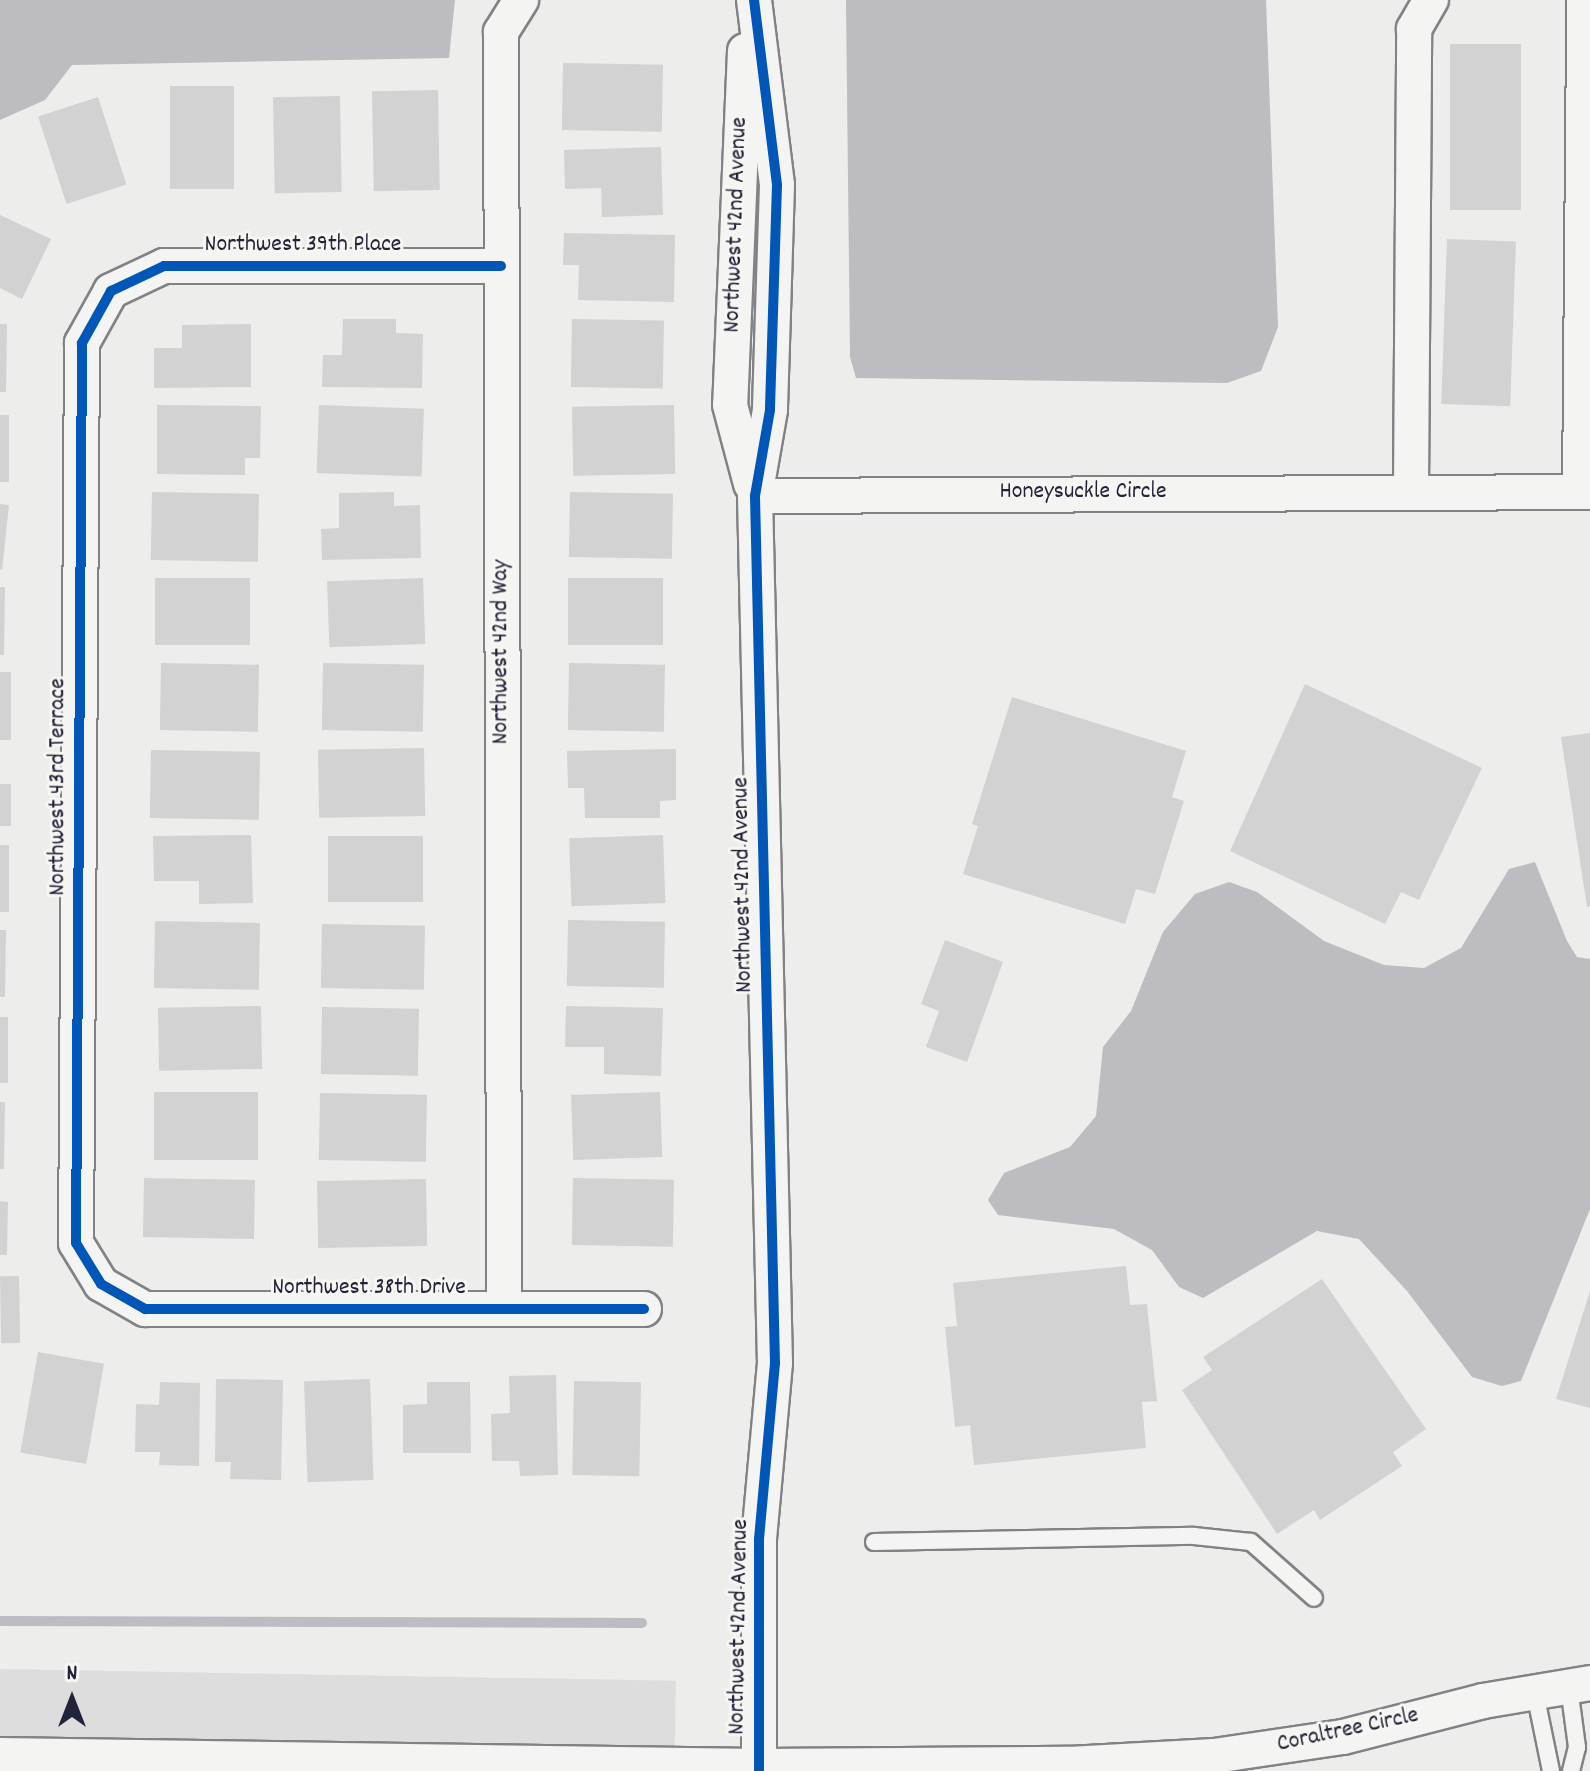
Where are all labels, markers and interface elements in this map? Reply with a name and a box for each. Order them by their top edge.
street label: Northwest 42nd Avenue [719,117,755,333]
street label: Northwest 39th Place [205,232,401,260]
street label: Honeysuckle Circle [999,479,1167,507]
street label: Northwest 42nd Way [488,560,516,744]
street label: Northwest 43rd Terrace [45,678,73,896]
street label: Northwest 42nd Avenue [728,777,760,993]
street label: Northwest 38th Drive [272,1275,466,1303]
street label: Northwest 42nd Avenue [724,1519,756,1735]
north arrow [32,1659,112,1739]
text: N [67,1659,77,1690]
street label: Coraltree Circle [1275,1702,1421,1760]

